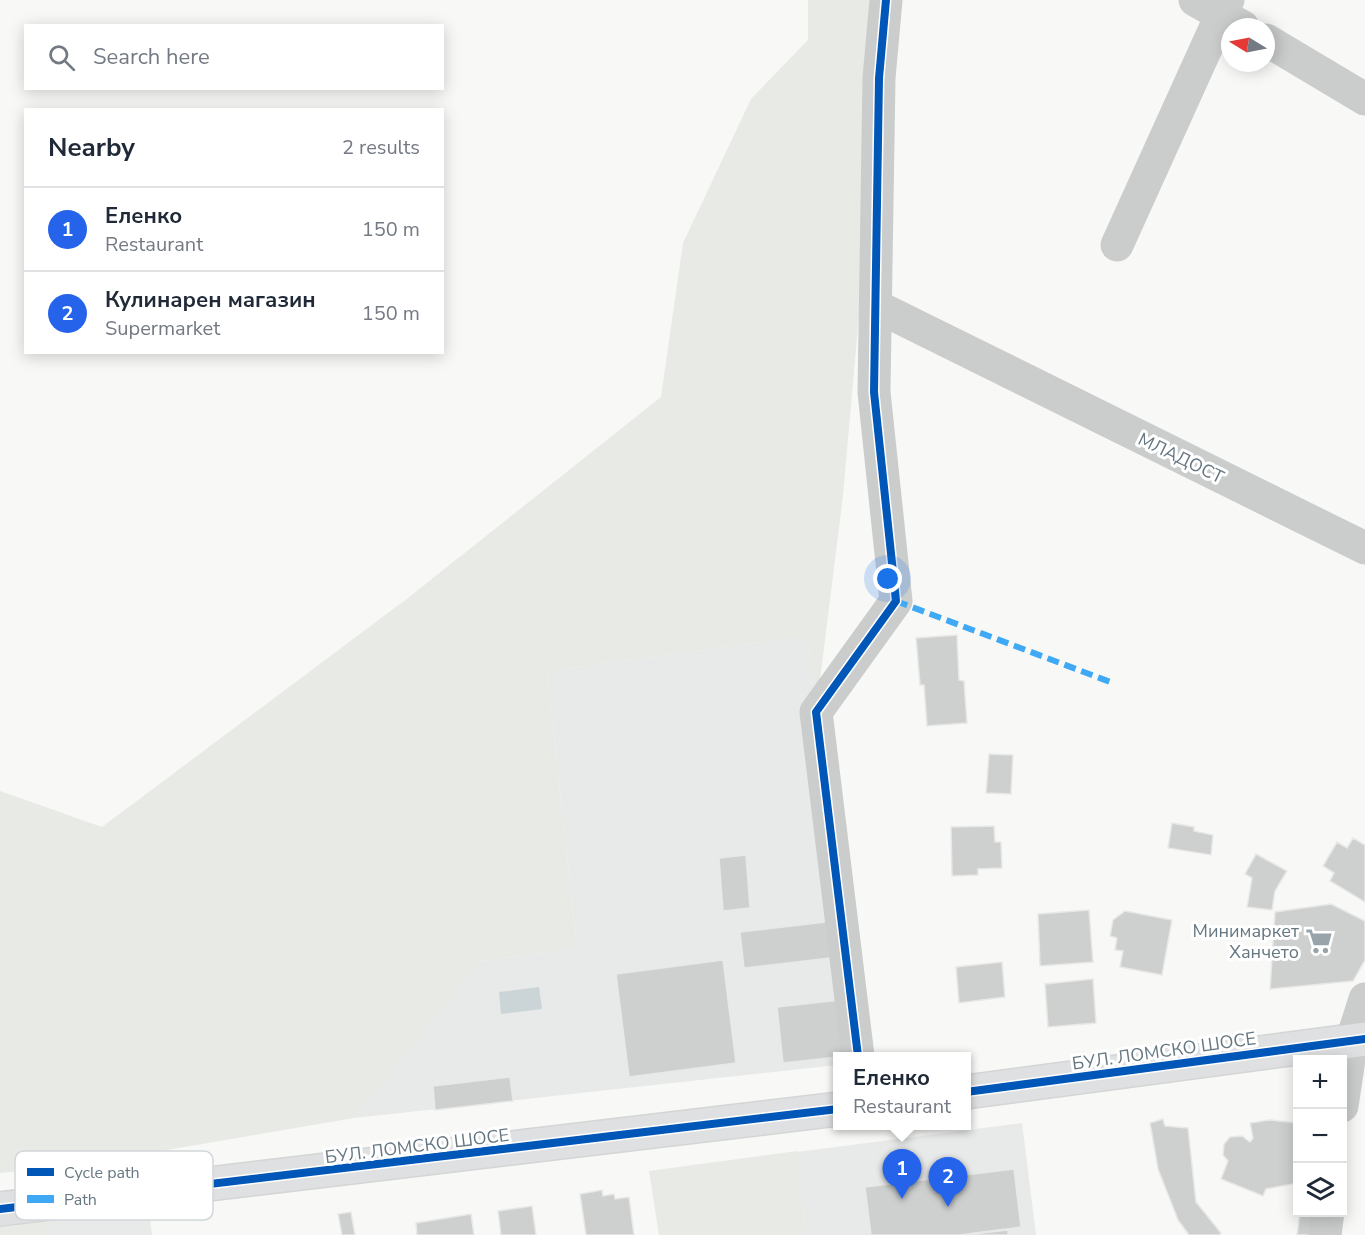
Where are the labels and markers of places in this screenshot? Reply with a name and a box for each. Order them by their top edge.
place label: Минимаркет Ханчето [1193,919,1299,964]
supermarket icon: Минимаркет Ханчето [1304,926,1334,956]
pin: 1 [882,1150,922,1199]
pin: 2 [928,1158,968,1207]

